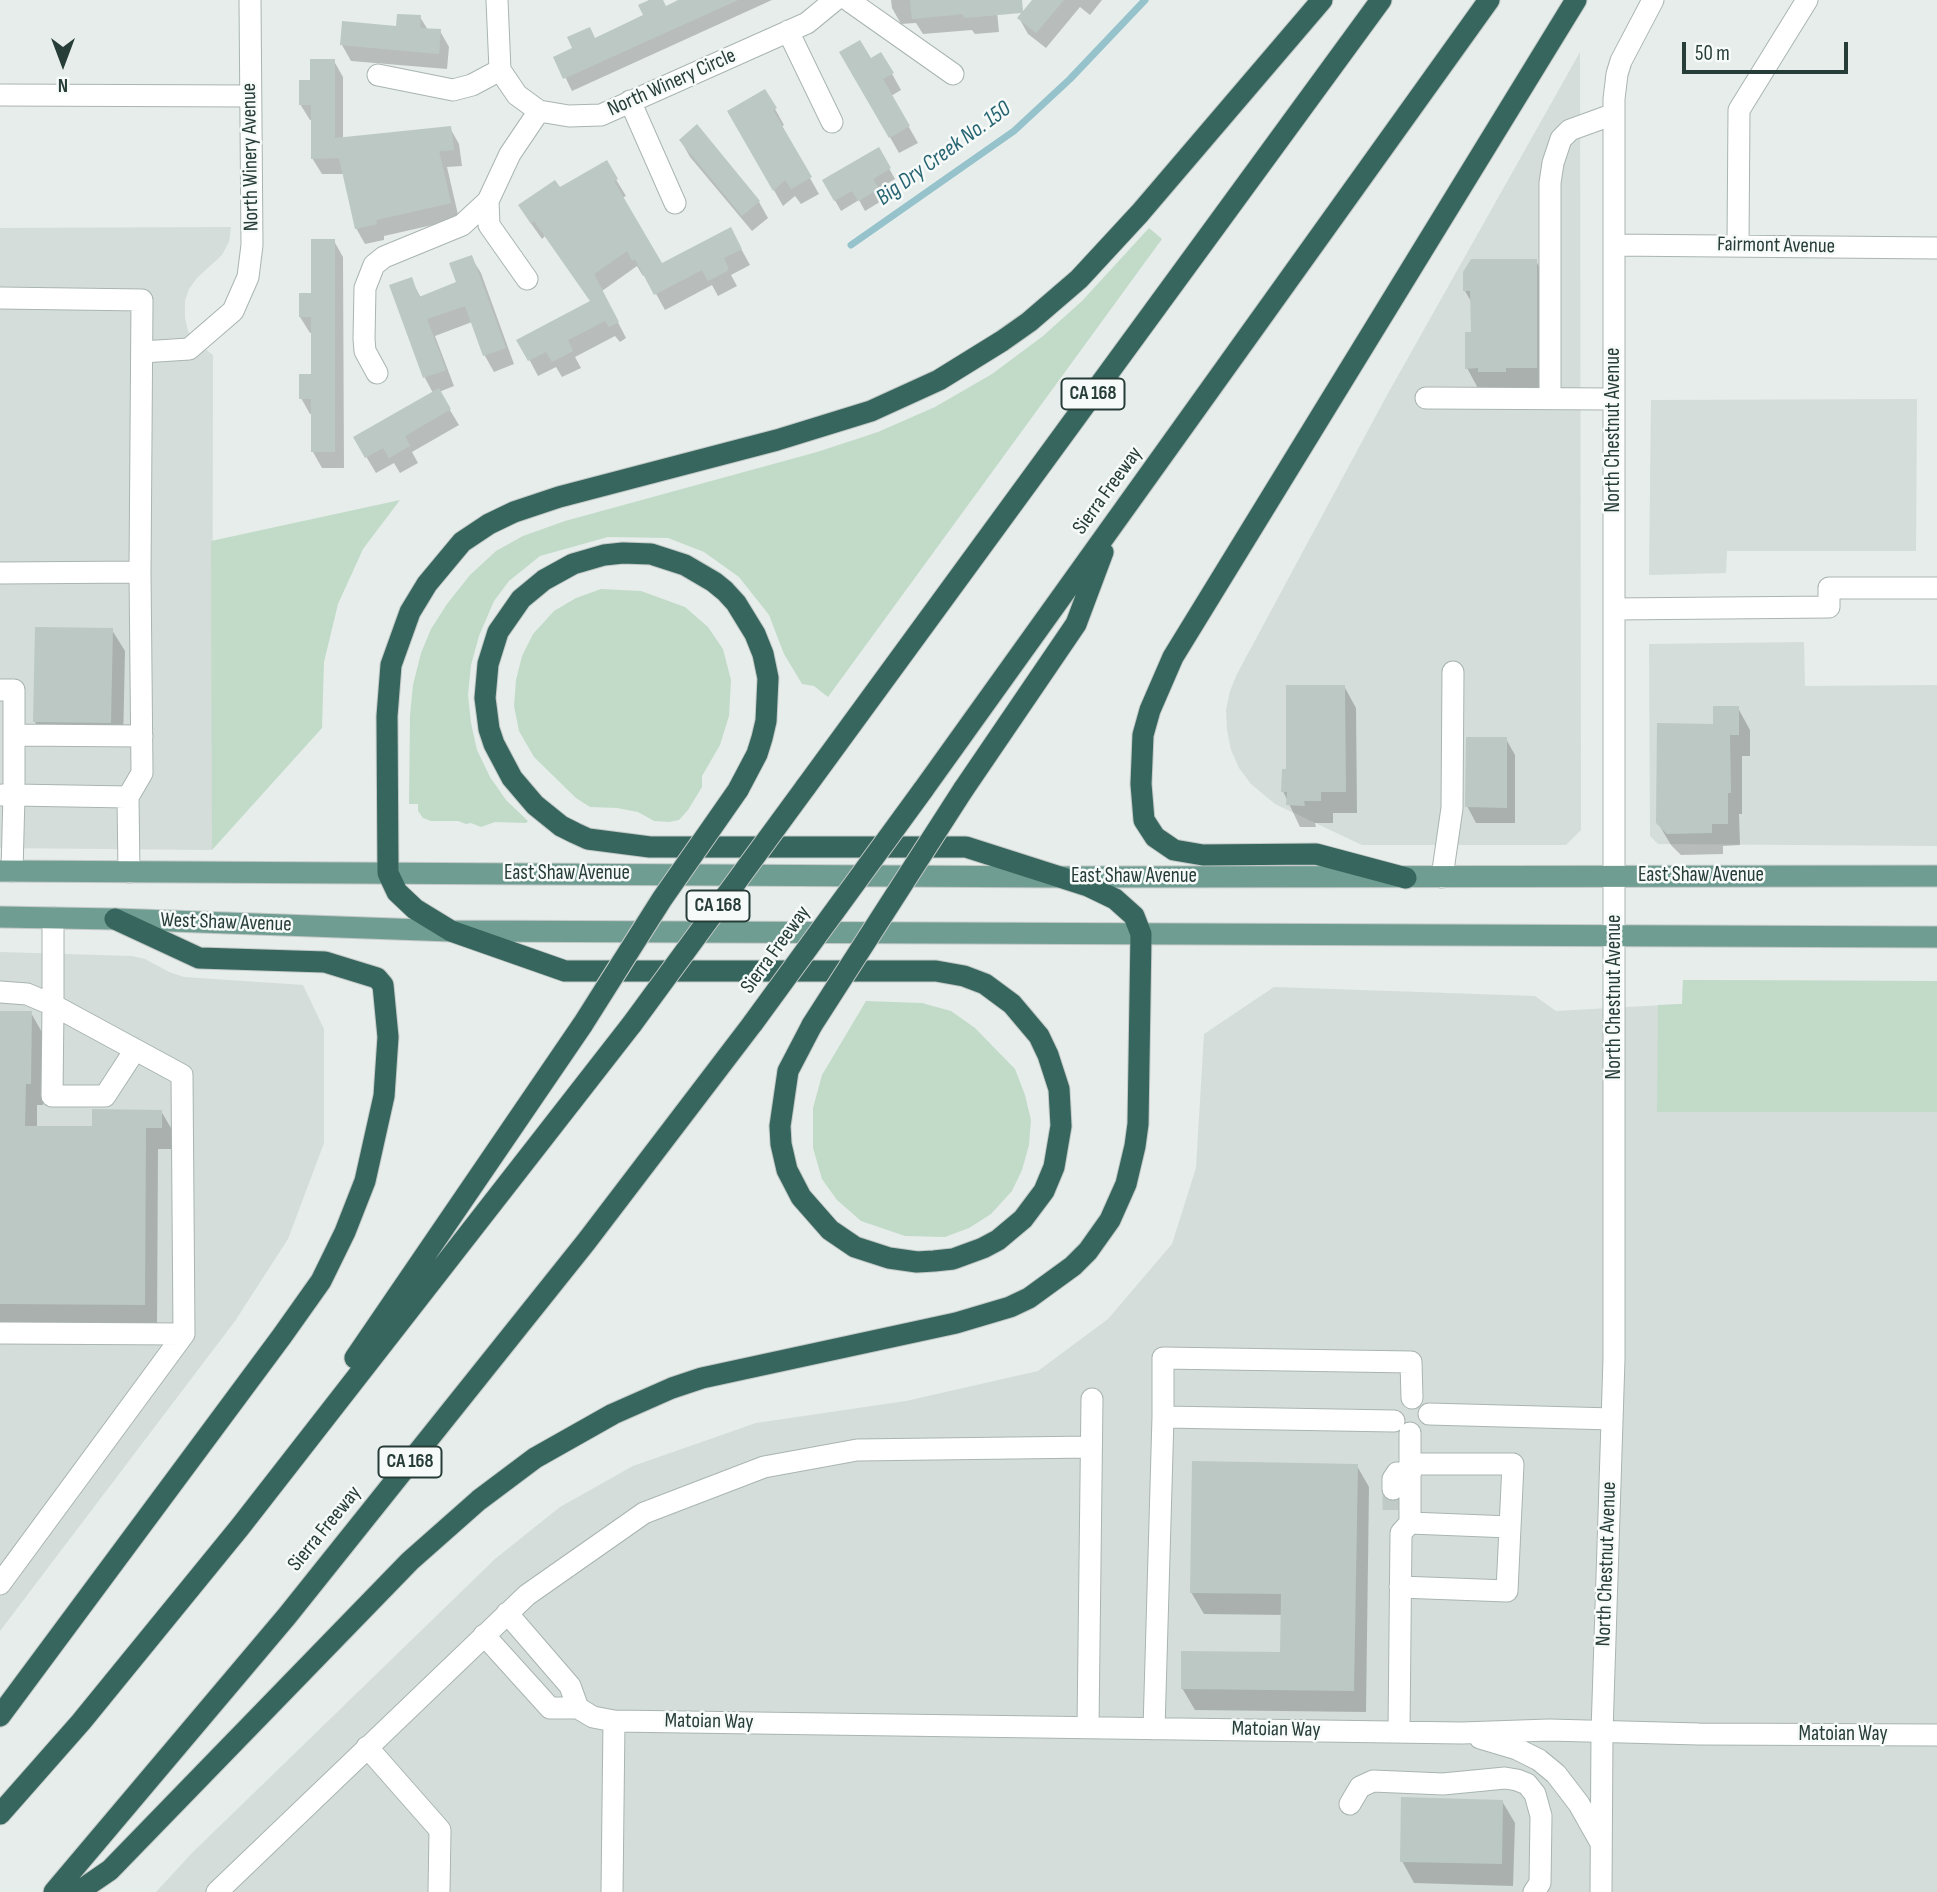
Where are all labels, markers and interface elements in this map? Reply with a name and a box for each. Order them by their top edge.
north arrow [28,28,98,98]
scale bar [1685,28,1851,72]
text: 50 m [1695,41,1730,66]
street label: North Winery Circle [604,44,740,122]
text: N [58,73,68,96]
street label: North Winery Avenue [237,83,265,231]
water label: Big Dry Creek No. 150 [871,96,1017,212]
street label: Fairmont Avenue [1717,232,1835,260]
street label: North Chestnut Avenue [1601,348,1627,512]
road number: CA 168 [1062,378,1124,410]
street label: Sierra Freeway [1068,442,1148,540]
street label: East Shaw Avenue [504,861,630,887]
street label: East Shaw Avenue [1638,863,1764,889]
street label: East Shaw Avenue [1071,864,1197,890]
road number: CA 168 [686,890,750,922]
street label: Sierra Freeway [736,901,816,999]
street label: West Shaw Avenue [160,908,292,938]
street label: North Chestnut Avenue [1602,915,1628,1079]
road number: CA 168 [378,1446,442,1478]
street label: Sierra Freeway [283,1481,367,1577]
street label: North Chestnut Avenue [1592,1481,1622,1647]
street label: Matoian Way [664,1709,754,1735]
street label: Matoian Way [1231,1717,1321,1743]
street label: Matoian Way [1799,1722,1887,1748]

